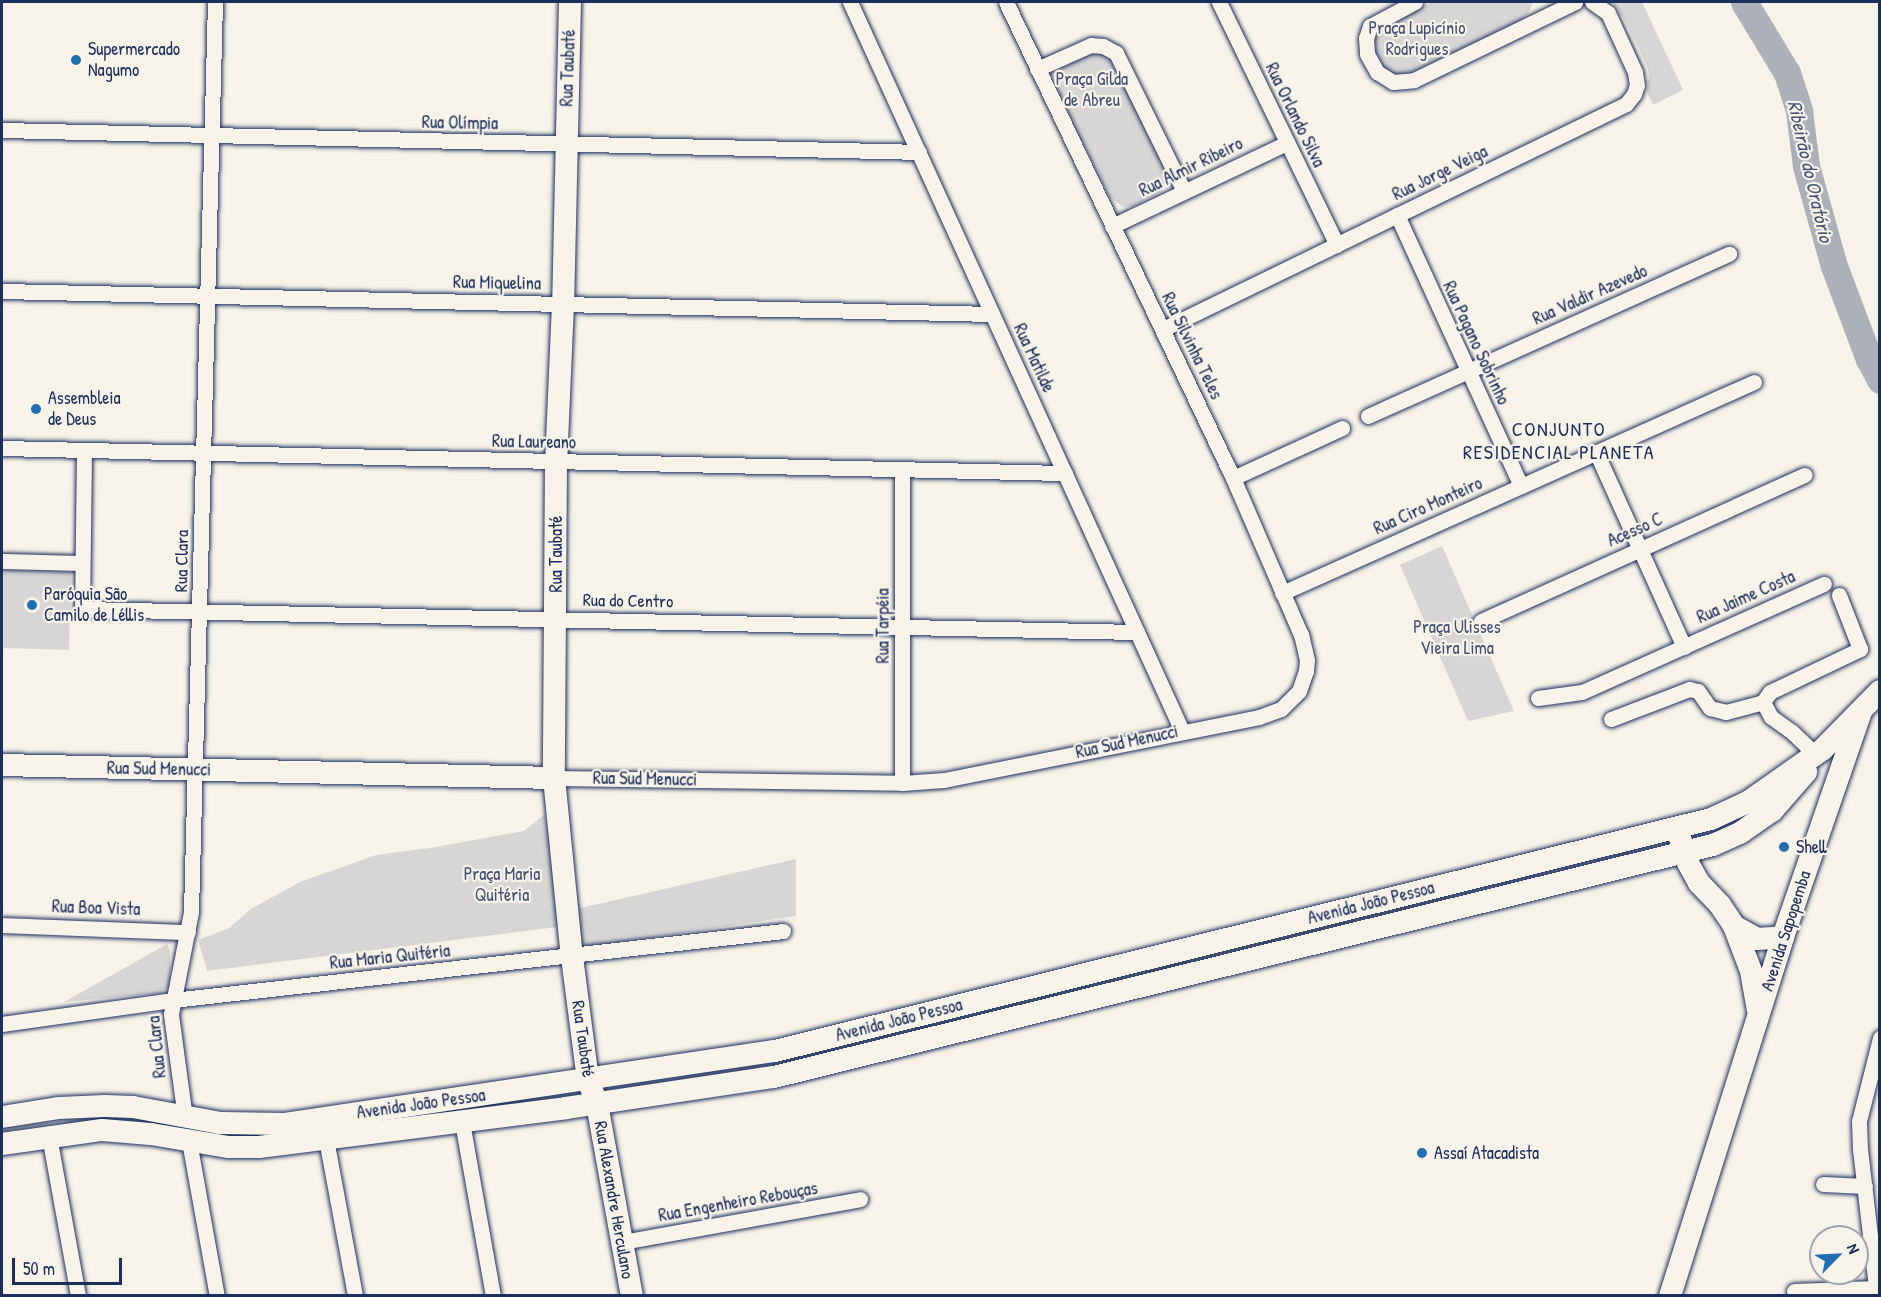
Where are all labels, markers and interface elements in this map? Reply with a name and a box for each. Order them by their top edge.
park label: Praça Lupicínio Rodrigues [1369,18,1465,60]
street label: Rua Taubaté [556,29,580,107]
place label: Supermercado Nagumo [88,39,180,82]
marker: Supermercado Nagumo [69,53,83,67]
street label: Rua Orlando Silva [1260,59,1330,171]
park label: Praça Gilda de Abreu [1056,69,1128,112]
water label: Ribeirão do Oratório [1783,98,1839,244]
street label: Rua Olímpia [422,112,498,134]
street label: Rua Almir Ribeiro [1136,133,1246,201]
street label: Rua Jorge Veiga [1389,141,1491,205]
street label: Rua Valdir Azevedo [1529,260,1651,330]
street label: Rua Miquelina [453,271,541,295]
street label: Rua Pagano Sobrinho [1438,278,1514,408]
street label: Rua Silvinha Teles [1157,289,1227,403]
street label: Rua Matilde [1009,320,1059,396]
place label: Assembleia de Deus [48,388,121,430]
marker: Assembleia de Deus [29,402,43,416]
district label: CONJUNTO RESIDENCIAL PLANETA [1463,417,1655,464]
street label: Rua Laureano [492,430,576,454]
street label: Rua Ciro Monteiro [1370,472,1486,540]
street label: Acesso C [1604,508,1666,552]
street label: Rua Taubaté [545,515,567,593]
street label: Rua Clara [171,530,193,592]
street label: Rua Jaime Costa [1694,566,1798,628]
place label: Paróquia São Camilo de Léllis [44,584,144,626]
street label: Rua do Centro [583,589,673,613]
street label: Rua Tarpéia [872,589,894,663]
marker: Paróquia São Camilo de Léllis [25,598,39,612]
park label: Praça Ulisses Vieira Lima [1413,617,1501,660]
street label: Rua Sud Menucci [1074,721,1180,763]
street label: Rua Sud Menucci [107,757,211,781]
street label: Rua Sud Menucci [593,767,697,791]
place label: Shell [1796,836,1827,858]
marker: Shell [1777,840,1791,854]
park label: Praça Maria Quitéria [464,864,540,906]
street label: Avenida Sapopemba [1756,868,1816,994]
street label: Avenida João Pessoa [1305,877,1437,929]
street label: Rua Boa Vista [51,896,141,920]
street label: Rua Maria Quitéria [329,940,451,974]
street label: Avenida João Pessoa [833,994,965,1046]
street label: Rua Taubaté [567,999,599,1079]
street label: Rua Clara [143,1015,171,1079]
street label: Avenida João Pessoa [355,1084,487,1124]
street label: Rua Alexandre Herculano [589,1119,639,1281]
place label: Assaí Atacadista [1434,1142,1539,1164]
marker: Assaí Atacadista [1415,1146,1429,1160]
street label: Rua Engenheiro Rebouças [657,1177,819,1227]
north arrow [1809,1225,1869,1285]
text: N [1842,1240,1865,1257]
scale bar [15,1246,124,1284]
text: 50 m [23,1256,55,1281]

